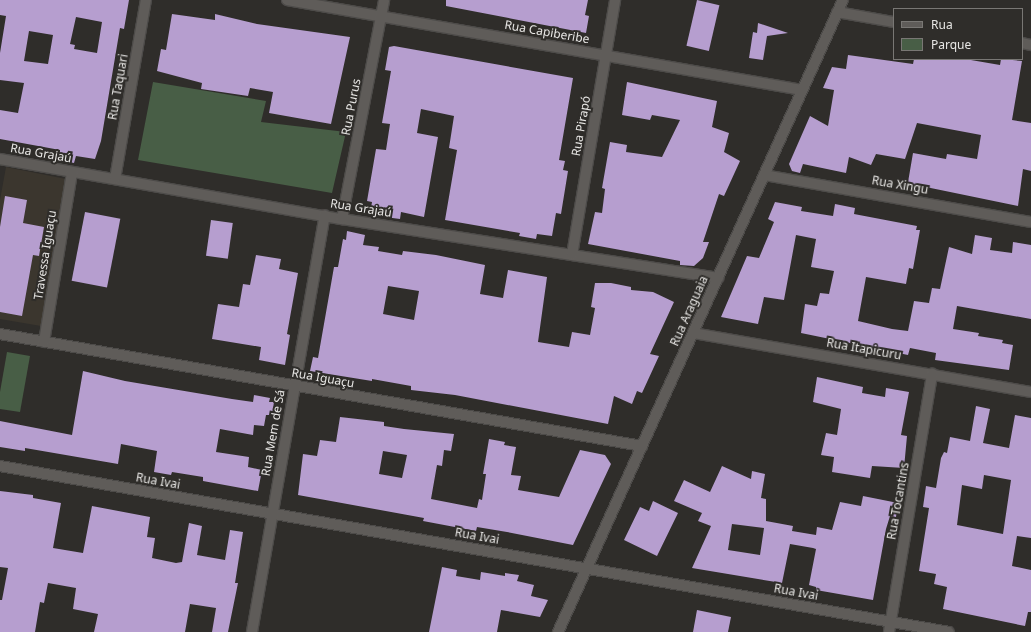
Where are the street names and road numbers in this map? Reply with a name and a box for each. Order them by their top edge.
street label: Rua Capiberibe [503,17,591,47]
street label: Rua Taquari [105,53,131,121]
street label: Rua Purus [338,77,364,137]
street label: Rua Pirapó [569,95,593,157]
street label: Rua Grajaú [9,141,73,165]
street label: Rua Xingu [871,173,929,197]
street label: Rua Grajaú [329,196,393,220]
street label: Travessa Iguaçu [31,209,59,301]
street label: Rua Araguaia [667,274,711,348]
street label: Rua Itapicuru [825,335,903,363]
street label: Rua Iguaçu [290,365,356,391]
street label: Rua Mem de Sá [258,389,288,477]
street label: Rua Tocantins [884,461,912,541]
street label: Rua Ivai [135,470,181,492]
street label: Rua Ivai [454,525,500,547]
street label: Rua Ivai [773,581,819,603]

